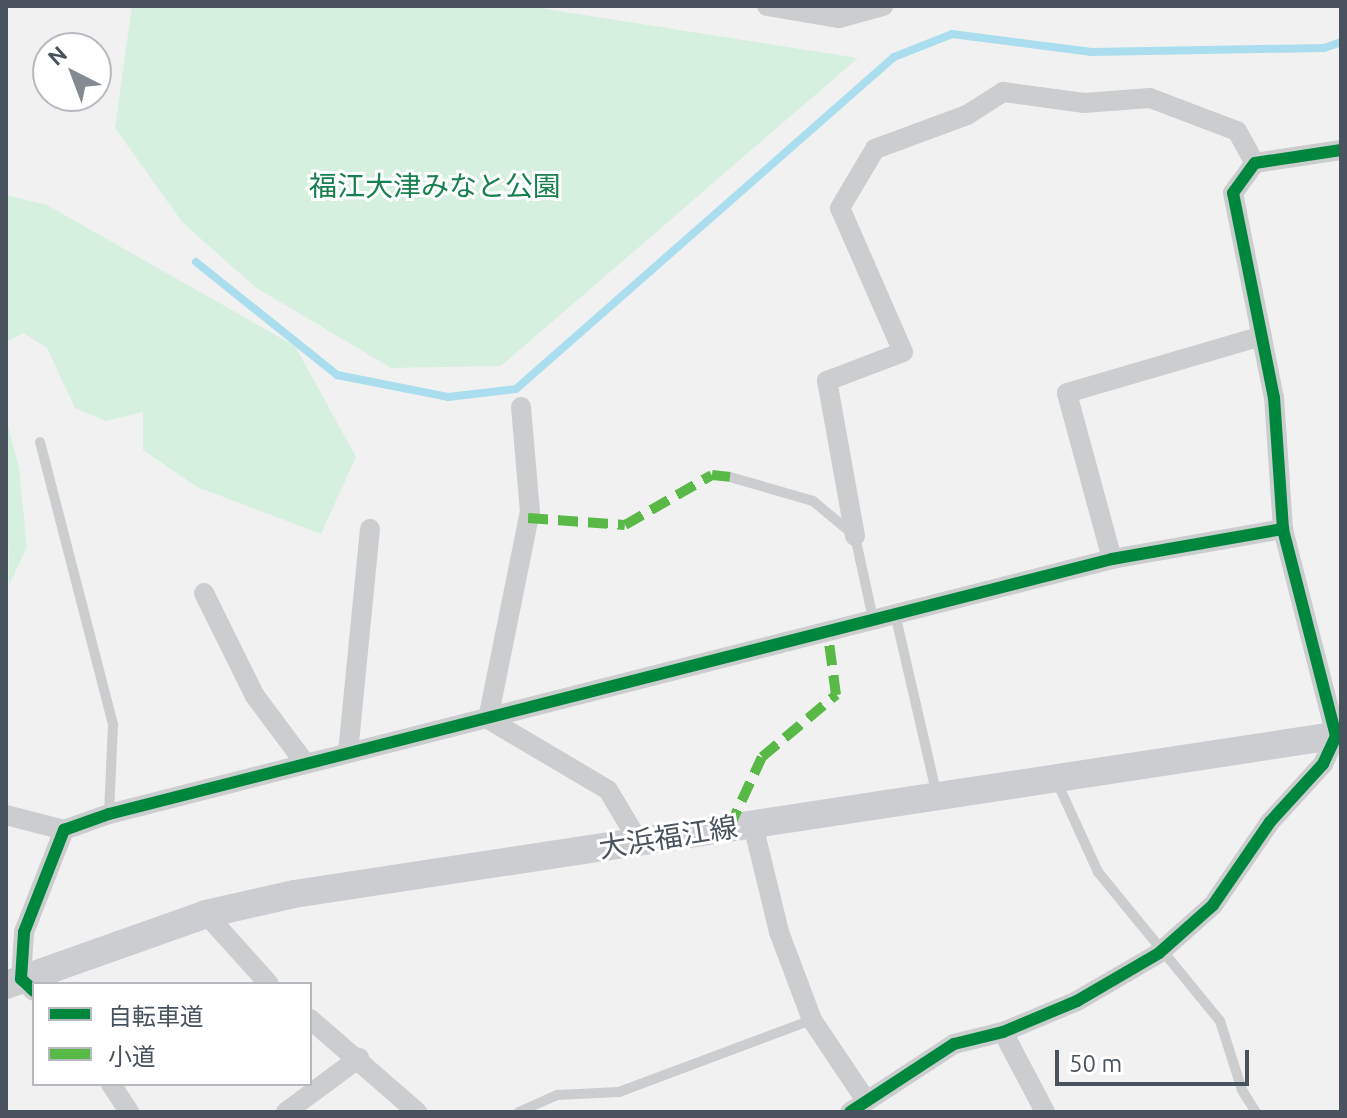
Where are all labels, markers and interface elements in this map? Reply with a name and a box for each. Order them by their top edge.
north arrow [32,32,112,112]
text: N [42,41,71,70]
park label: 福江大津みなと公園 [309,169,561,203]
street label: 大浜福江線 [596,809,740,865]
legend [32,982,312,1086]
text: 自転車道 [108,1003,204,1030]
scale bar [1059,1034,1253,1084]
text: 小道 [108,1043,156,1070]
text: 50 m [1069,1050,1122,1077]

